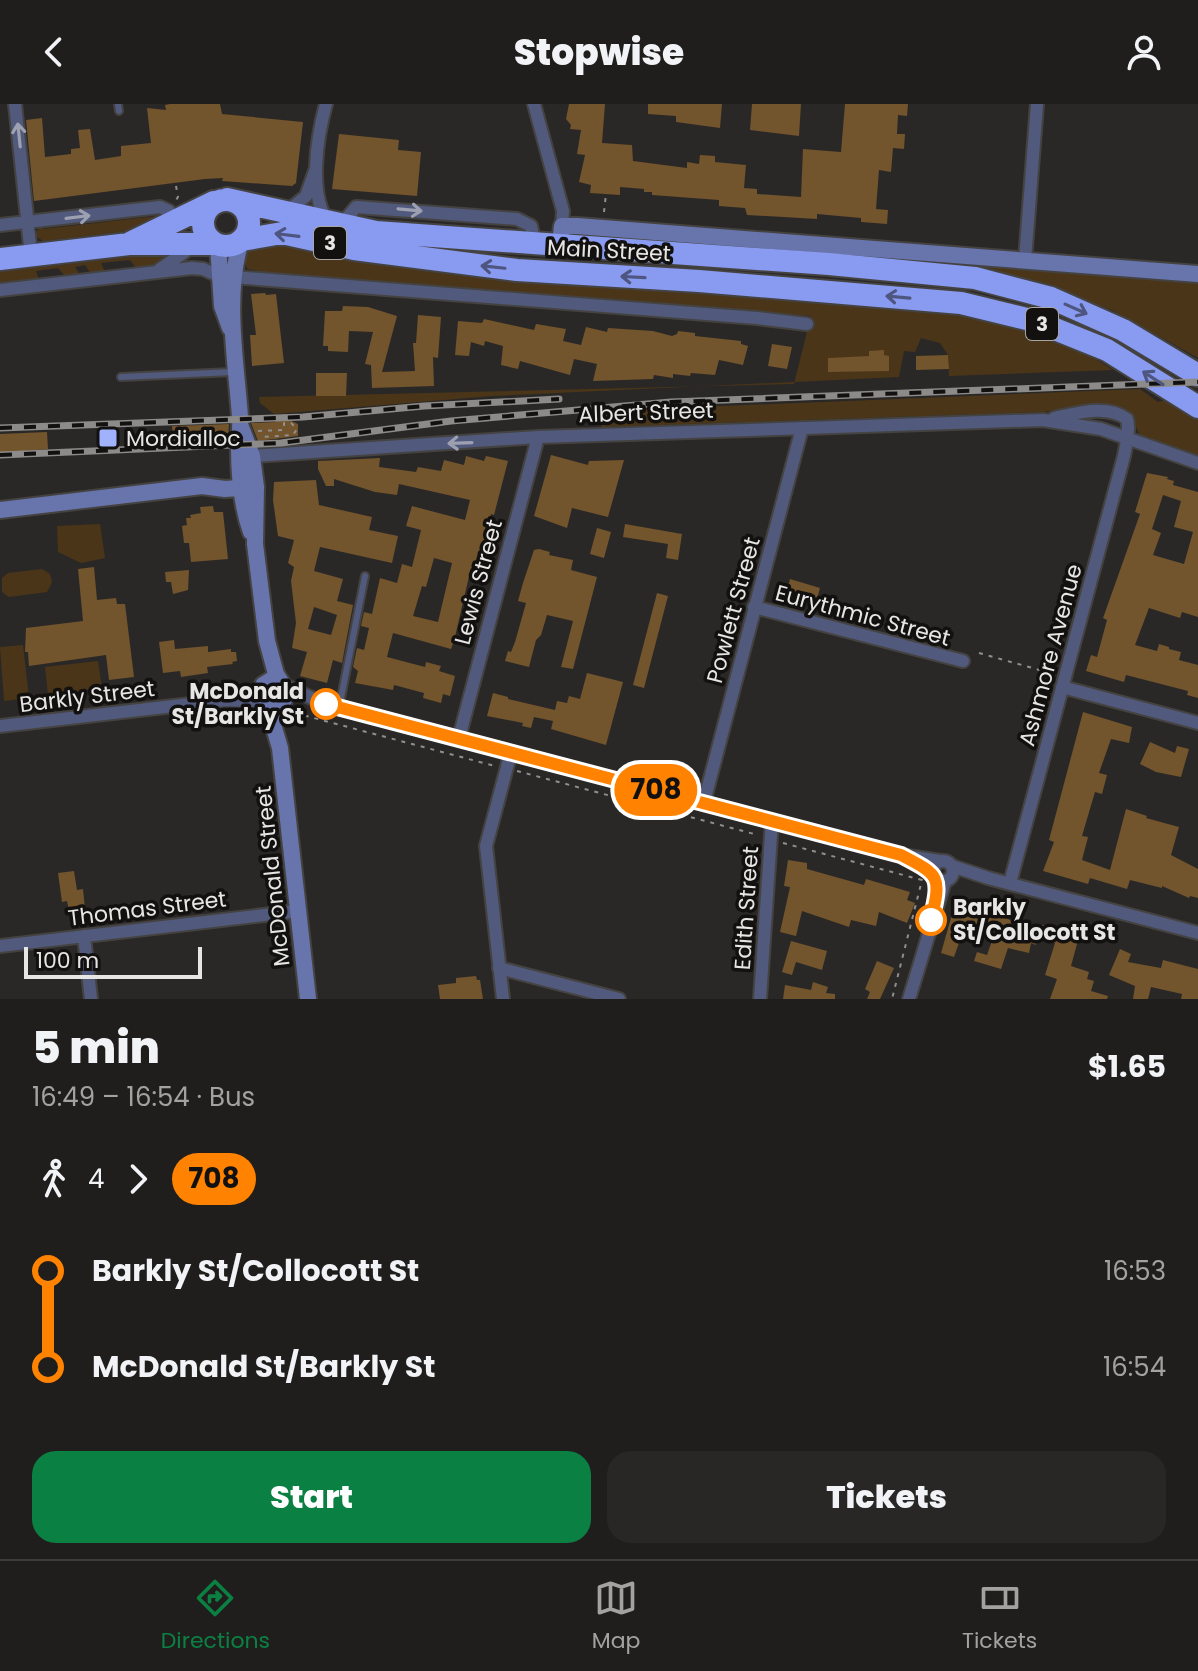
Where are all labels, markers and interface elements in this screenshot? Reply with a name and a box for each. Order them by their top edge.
text: Stopwise [514,27,684,78]
icon: back [32,30,76,74]
icon: person [1122,30,1166,74]
one-way arrow [11,123,26,149]
one-way arrow [396,203,423,218]
one-way arrow [64,209,90,224]
one-way arrow [275,227,301,242]
road number: 3 [314,227,346,259]
street label: Main Street [546,232,672,269]
one-way arrow [480,260,507,275]
one-way arrow [620,269,647,284]
one-way arrow [885,289,912,304]
one-way arrow [1063,302,1087,317]
road number: 3 [1026,308,1058,340]
one-way arrow [1142,370,1165,386]
street label: Albert Street [578,395,714,430]
place label: Mordialloc [126,423,241,454]
marker: Mordialloc [97,427,119,449]
one-way arrow [447,435,474,450]
street label: Lewis Street [447,516,510,648]
street label: Powlett Street [699,534,768,687]
street label: Ashmore Avenue [1011,561,1090,750]
street label: Eurythmic Street [772,577,954,654]
street label: Barkly Street [18,673,156,720]
place label: McDonald St/Barkly St [172,676,304,732]
marker: McDonald St/Barkly St [311,689,341,719]
line badge: 708 [610,764,702,816]
text: 708 [630,770,682,809]
street label: McDonald Street [248,784,297,968]
street label: Edith Street [727,845,766,971]
street label: Thomas Street [66,883,228,934]
place label: Barkly St/Collocott St [953,892,1116,948]
marker: Barkly St/Collocott St [916,905,946,935]
scale bar [24,943,202,979]
text: 100 m [36,945,99,976]
text: 5 min [32,1017,160,1078]
text: $1.65 [1088,1045,1166,1088]
text: 16:49 – 16:54 · Bus [32,1079,255,1115]
icon: walk [32,1157,76,1201]
icon: forward [116,1157,160,1201]
text: 708 [188,1159,240,1198]
text: 4 [88,1161,104,1197]
text: Barkly St/Collocott St [92,1249,419,1292]
text: 16:53 [1104,1253,1166,1289]
text: McDonald St/Barkly St [92,1345,435,1388]
text: 16:54 [1103,1349,1166,1385]
button: Start [32,1451,591,1543]
button: Tickets [607,1451,1166,1543]
tab: Directions [161,1576,270,1657]
tab: Map [592,1576,640,1657]
tab: Tickets [962,1576,1037,1657]

